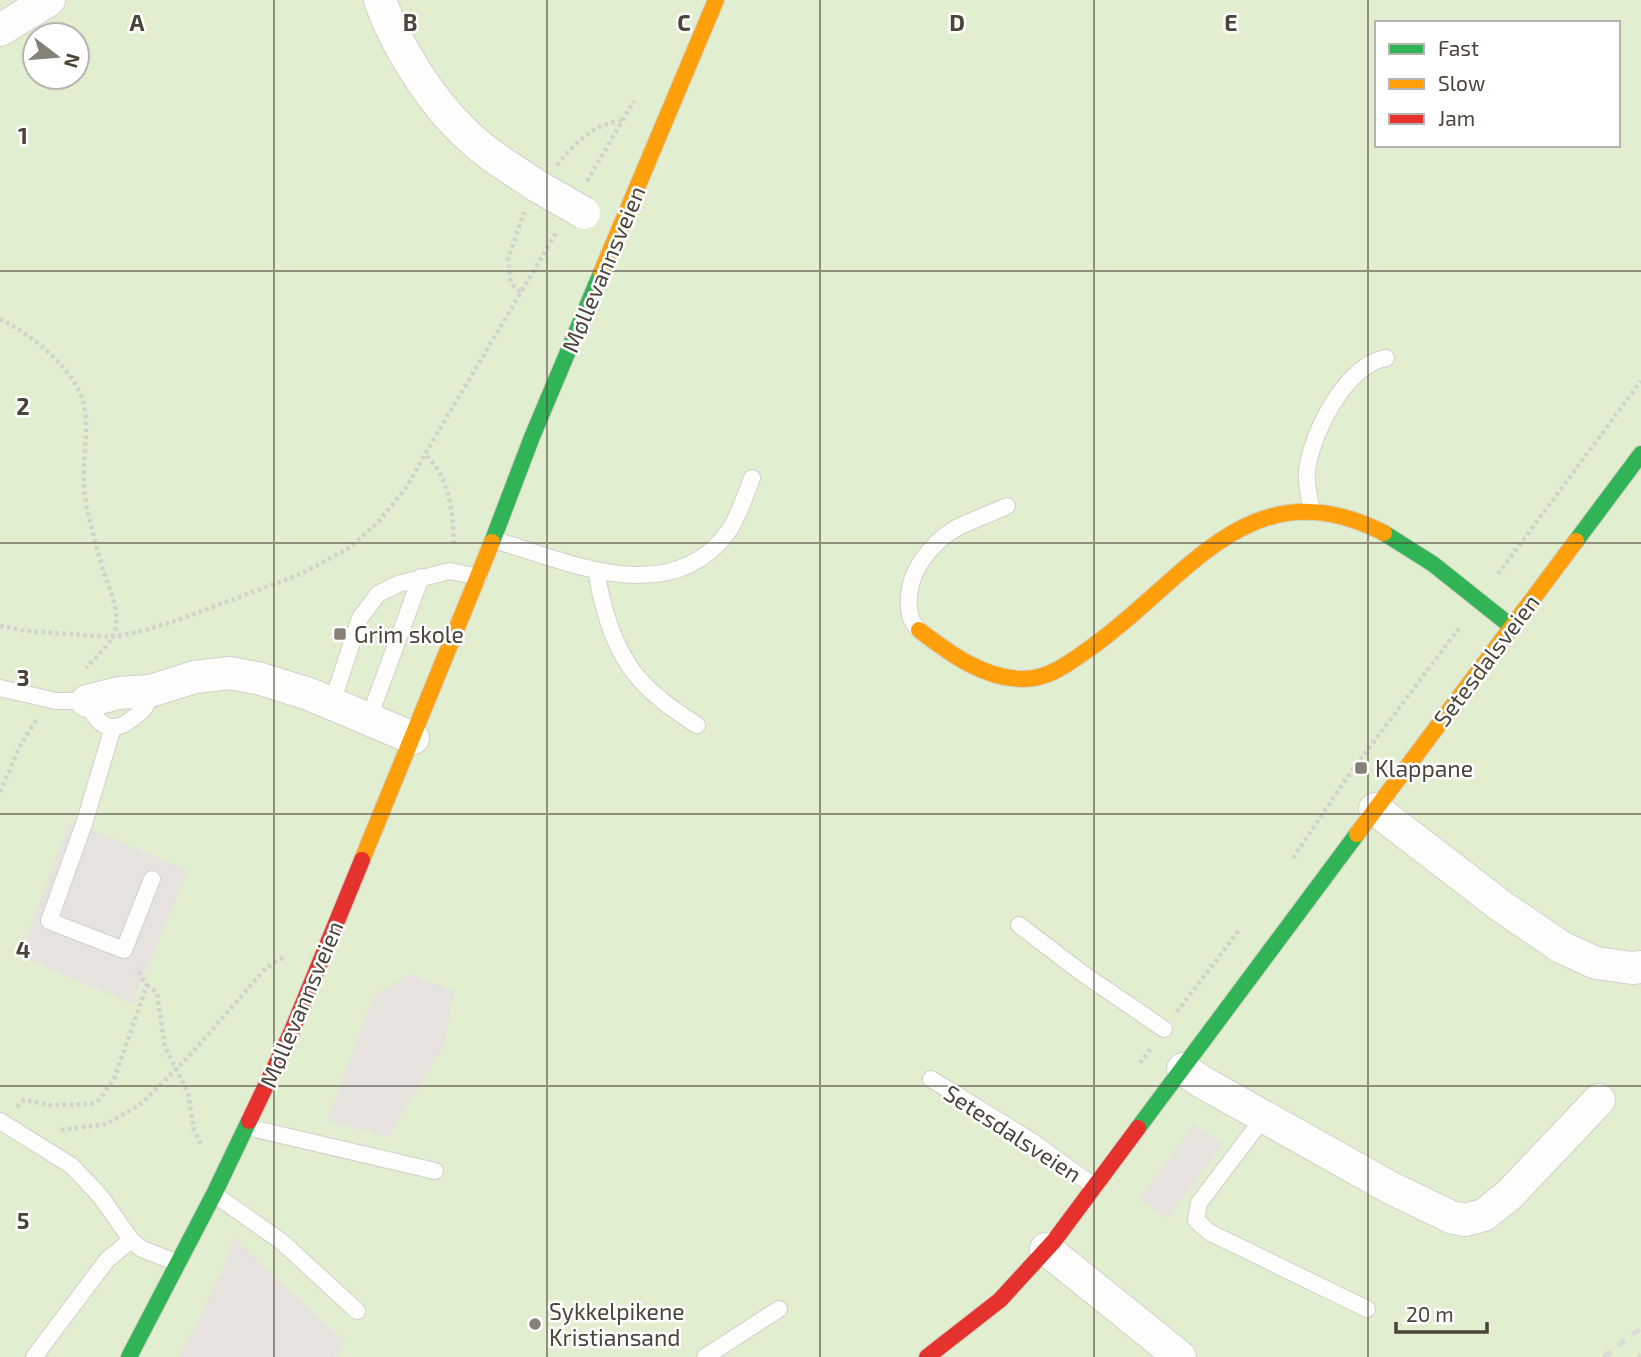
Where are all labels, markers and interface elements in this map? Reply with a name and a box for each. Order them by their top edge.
text: A [129,8,145,36]
text: B [403,8,417,36]
text: C [677,8,691,36]
text: D [949,8,965,36]
text: E [1224,8,1238,36]
north arrow [21,21,91,91]
legend [1375,21,1620,147]
text: Fast [1438,35,1479,60]
text: N [60,51,86,71]
text: Slow [1438,70,1485,95]
text: Jam [1438,105,1475,130]
text: 1 [18,121,28,149]
street label: Møllevannsveien [555,182,651,356]
text: 2 [16,392,30,420]
street label: Setesdalsveien [1427,588,1545,732]
place label: Grim skole [354,620,464,648]
marker: Grim skole [332,626,348,642]
text: 3 [16,663,30,691]
place label: Klappane [1375,754,1473,782]
marker: Klappane [1353,760,1369,776]
street label: Møllevannsveien [253,917,349,1091]
text: 4 [16,935,30,963]
street label: Setesdalsveien [939,1078,1087,1188]
text: 5 [17,1206,29,1234]
scale bar [1396,1290,1487,1334]
place label: Sykkelpikene Kristiansand [549,1297,685,1351]
text: 20 m [1406,1301,1454,1326]
marker: Sykkelpikene Kristiansand [527,1316,543,1332]

